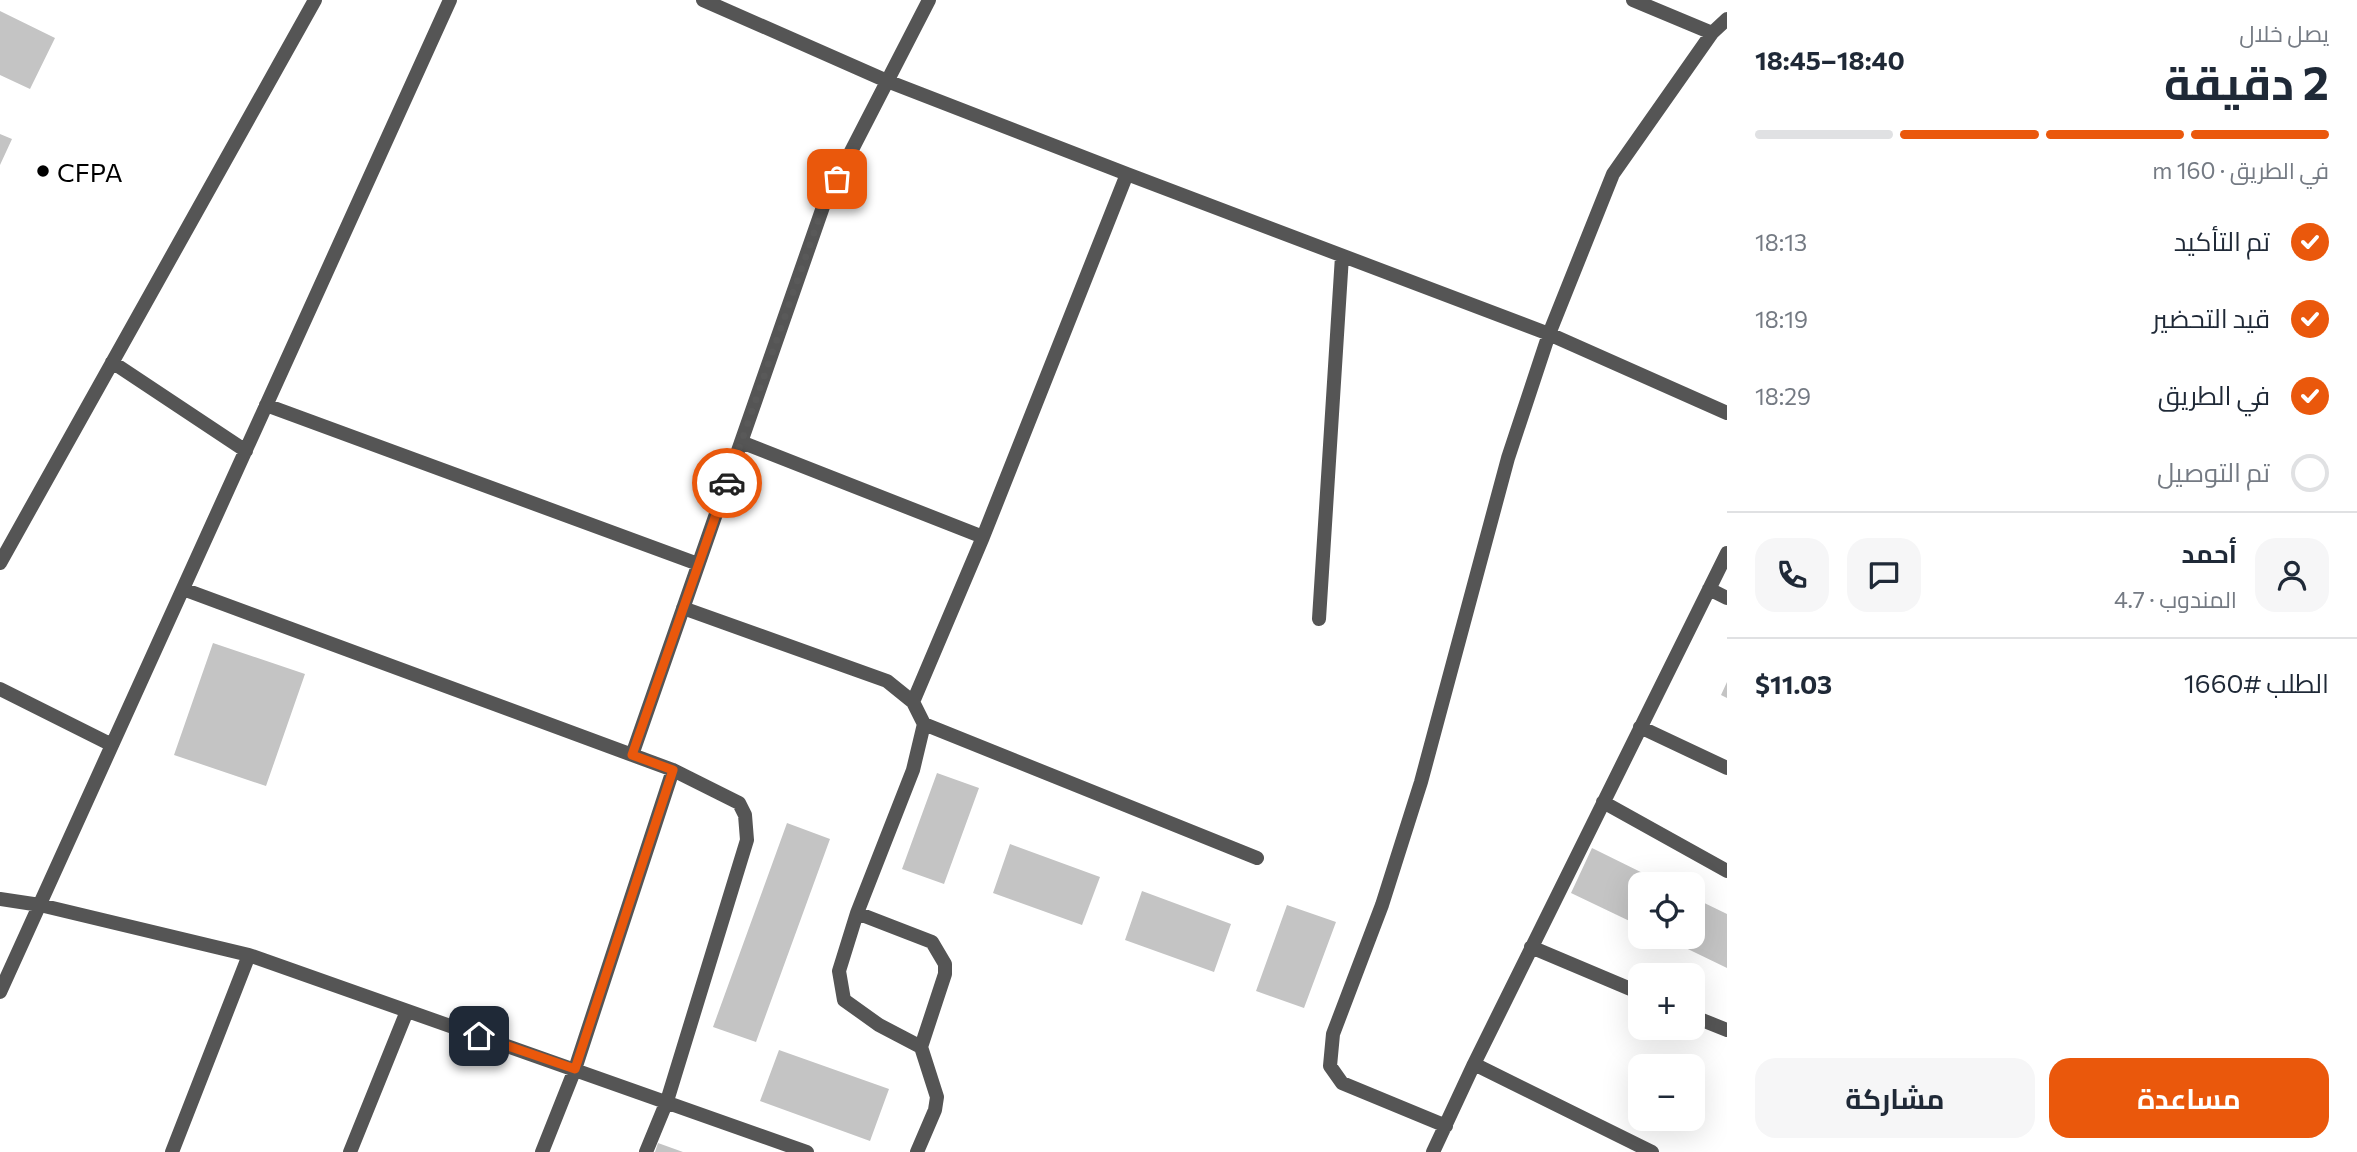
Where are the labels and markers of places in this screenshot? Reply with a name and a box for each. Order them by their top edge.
pin [807,149,867,209]
place label: CFPA [57,156,123,187]
marker: CFPA [35,163,51,179]
pin [449,1006,509,1066]

